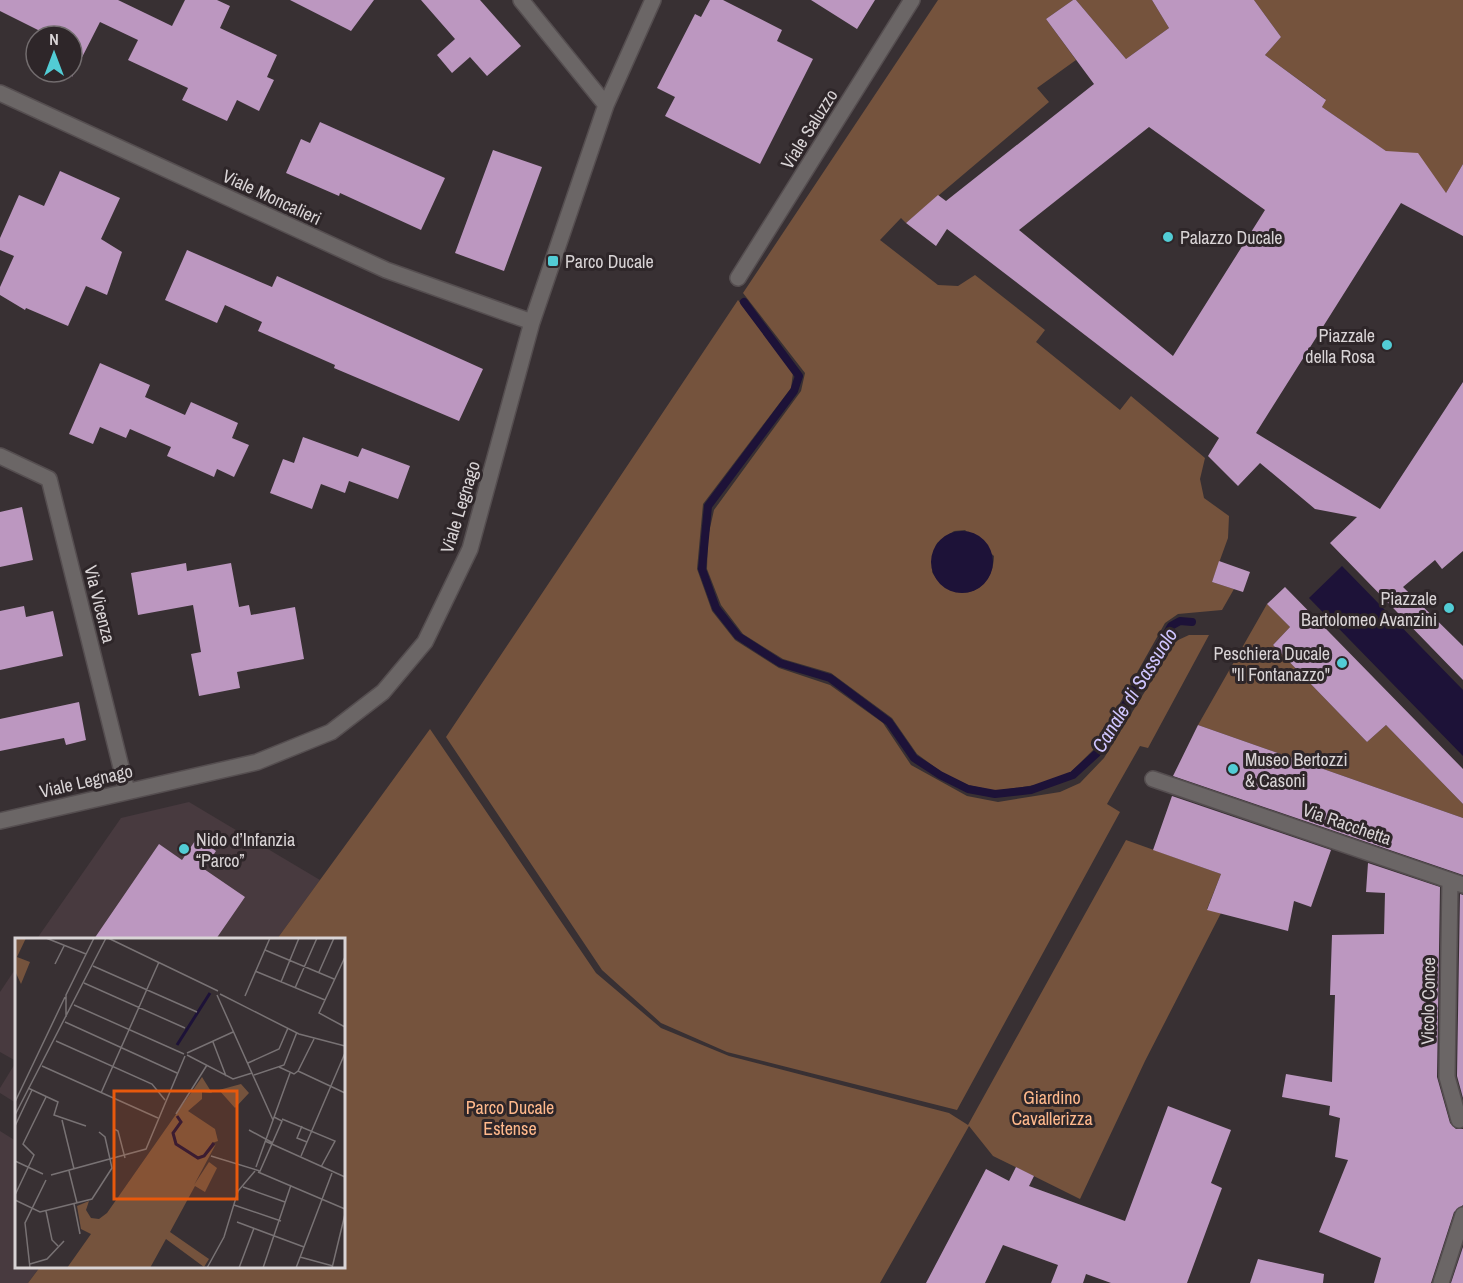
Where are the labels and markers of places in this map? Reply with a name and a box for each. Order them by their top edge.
place label: Palazzo Ducale [1180,225,1283,250]
marker: Palazzo Ducale [1161,230,1175,244]
place label: Parco Ducale [565,249,654,274]
marker: Parco Ducale [546,254,560,268]
place label: Piazzale della Rosa [1305,323,1375,369]
marker: Piazzale della Rosa [1380,338,1394,352]
place label: Piazzale Bartolomeo Avanzini [1301,586,1437,632]
marker: Piazzale Bartolomeo Avanzini [1442,601,1456,615]
place label: Peschiera Ducale "Il Fontanazzo" [1214,641,1330,687]
marker: Peschiera Ducale "Il Fontanazzo" [1335,656,1349,670]
place label: Museo Bertozzi & Casoni [1245,747,1348,793]
marker: Museo Bertozzi & Casoni [1226,762,1240,776]
place label: Nido d’Infanzia “Parco” [196,827,295,873]
marker: Nido d’Infanzia “Parco” [177,842,191,856]

